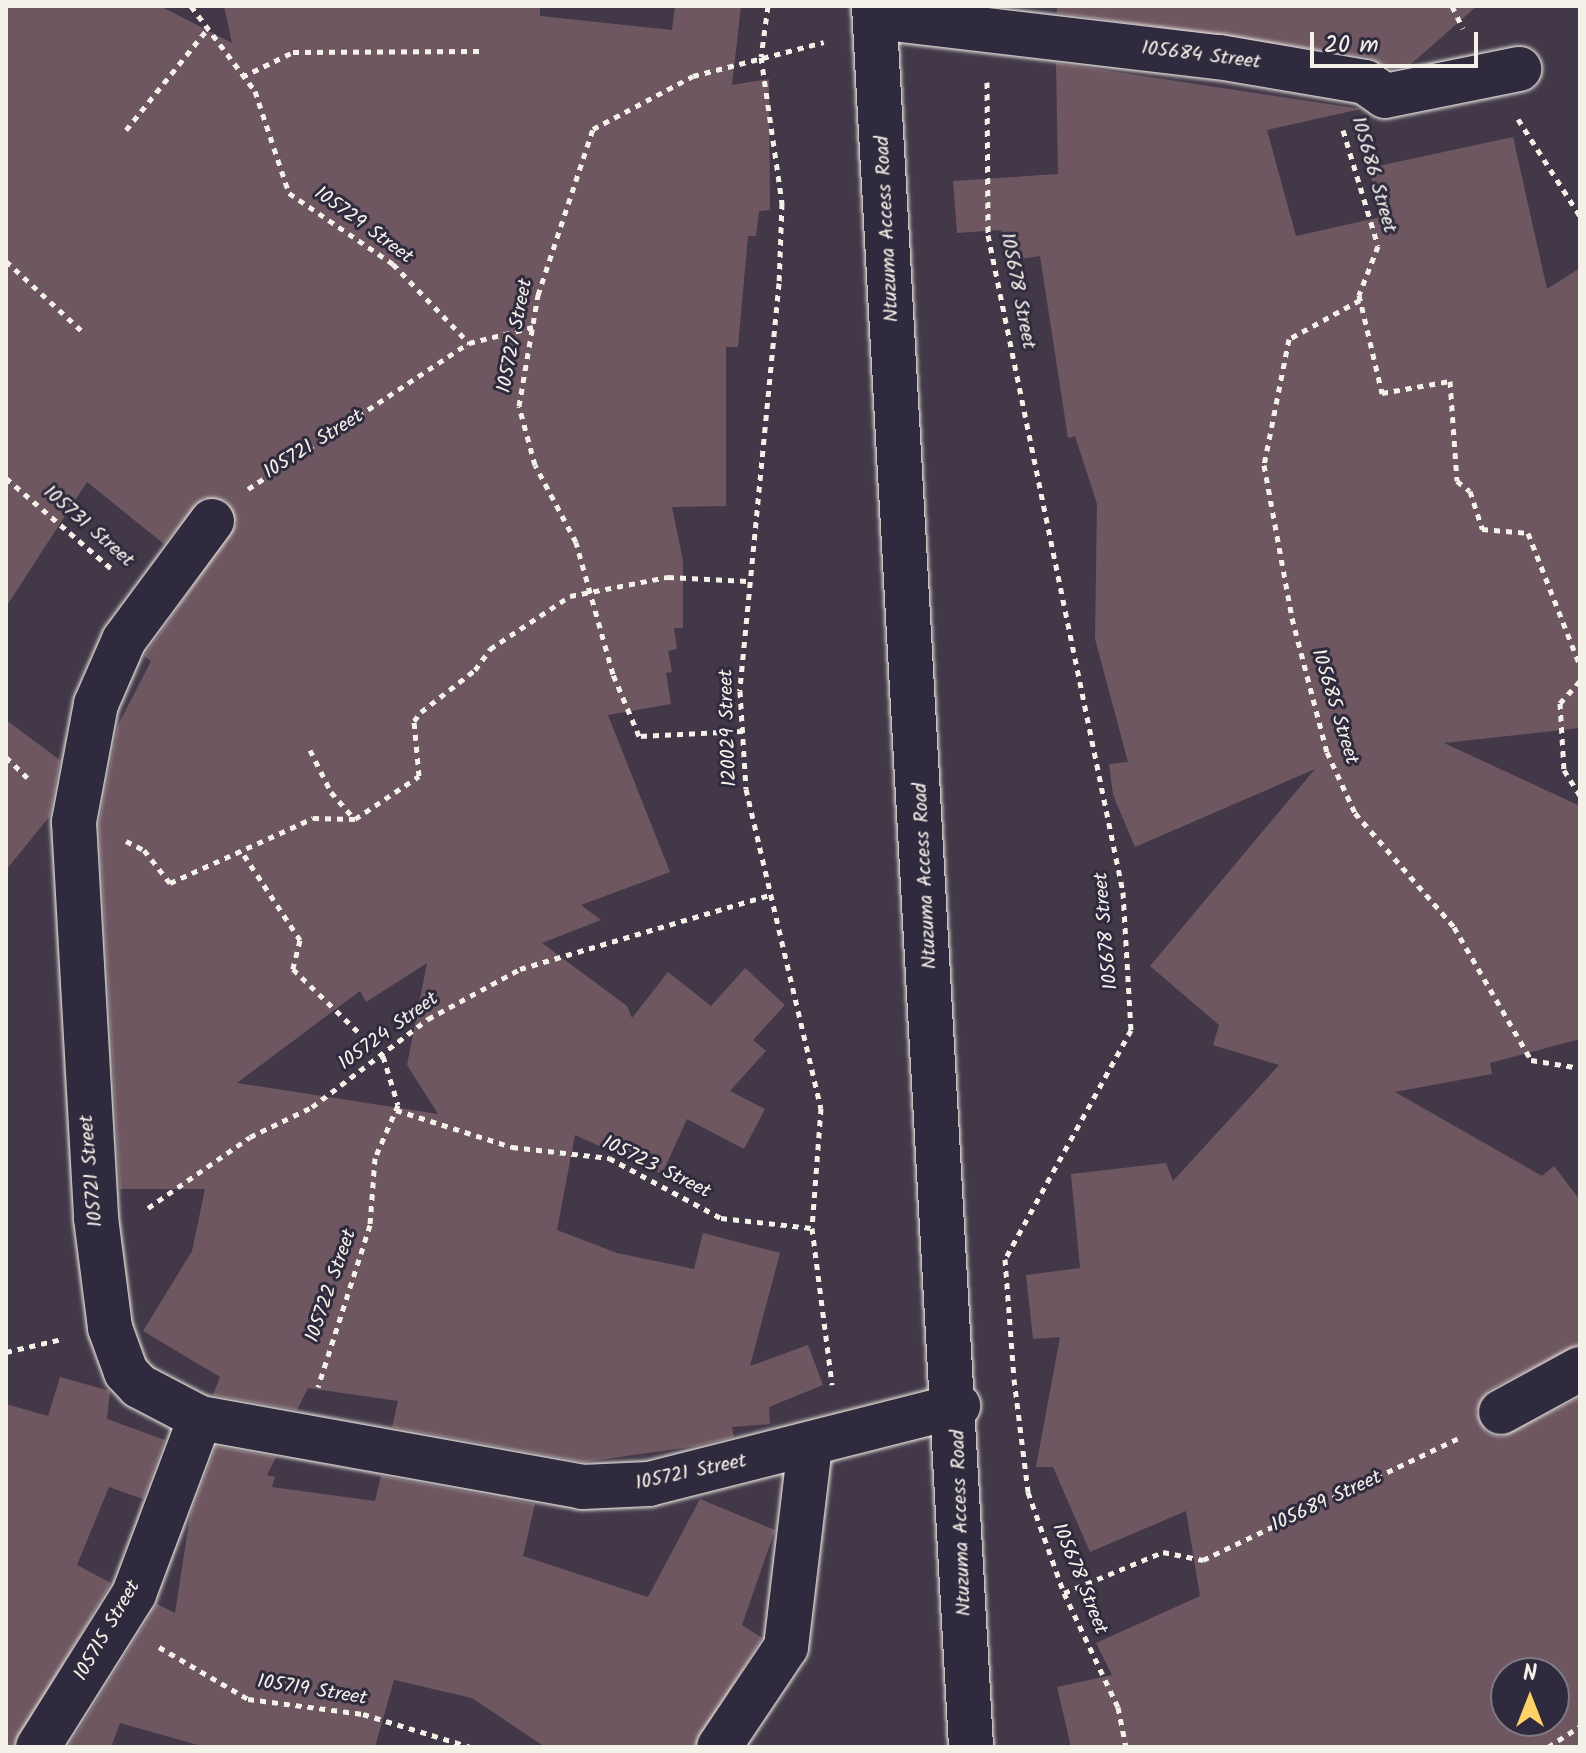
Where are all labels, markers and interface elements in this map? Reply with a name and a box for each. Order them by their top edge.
scale bar [1314,16,1482,66]
text: 20 m [1324,26,1379,65]
street label: 105684 Street [1140,37,1262,75]
street label: 105686 Street [1345,114,1401,236]
street label: Ntuzuma Access Road [871,135,905,323]
street label: 105729 Street [309,182,417,270]
street label: 105678 Street [994,231,1040,351]
street label: 105727 Street [493,277,539,395]
street label: 105721 Street [260,405,368,485]
street label: 105731 Street [38,481,138,573]
street label: 105685 Street [1305,646,1363,768]
street label: 120029 Street [715,669,743,787]
street label: Ntuzuma Access Road [909,782,943,970]
street label: 105678 Street [1090,871,1124,991]
street label: 105724 Street [334,988,444,1076]
street label: 105721 Street [75,1114,109,1228]
street label: 105723 Street [598,1131,714,1205]
street label: 105722 Street [301,1226,363,1346]
street label: Ntuzuma Access Road [947,1429,977,1617]
street label: 105721 Street [633,1450,749,1496]
street label: 105689 Street [1268,1466,1386,1538]
street label: 105678 Street [1046,1520,1112,1638]
street label: 105715 Street [70,1577,146,1685]
north arrow [1490,1657,1570,1737]
text: N [1523,1657,1537,1692]
street label: 105719 Street [255,1670,369,1712]

